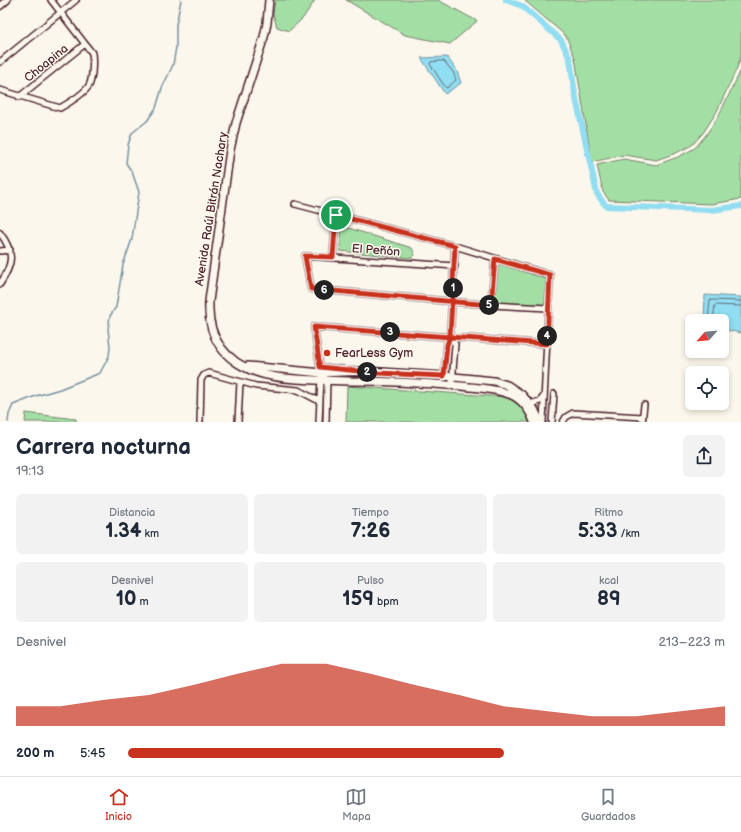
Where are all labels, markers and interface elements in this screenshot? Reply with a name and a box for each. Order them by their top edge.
street label: Choapina [21,41,71,86]
street label: Avenida Raúl Bitrán Nachary [192,130,231,287]
pin [319,198,353,232]
icon: arrive [325,204,347,226]
street label: El Peñón [351,241,401,260]
pin: 1 [443,278,463,298]
pin: 6 [314,280,334,300]
text: 1 [451,281,455,294]
text: 6 [321,283,327,296]
pin: 5 [479,295,499,315]
text: 5 [486,298,492,311]
north arrow [685,314,729,358]
map controls [685,314,729,410]
pin: 3 [380,322,400,342]
text: 3 [387,325,393,338]
pin: 4 [537,326,557,346]
text: 4 [544,329,550,342]
place label: FearLess Gym [335,346,413,361]
marker: FearLess Gym [322,348,332,358]
pin: 2 [357,362,377,382]
text: 2 [364,365,370,378]
button: locate [685,366,729,410]
text: Carrera nocturna [16,434,191,461]
button: share [683,435,725,477]
text: 19:13 [16,463,44,479]
text: Distancia [109,506,155,519]
text: Tiempo [352,506,389,519]
text: Ritmo [594,506,623,519]
text: 1.34 [105,519,142,543]
text: 7:26 [351,519,390,543]
text: 5:33 [578,519,617,543]
text: km [142,527,159,540]
text: /km [617,527,640,540]
text: Desnivel [111,574,153,587]
text: Pulso [357,574,384,587]
text: kcal [599,574,619,587]
text: 10 [116,587,137,611]
text: 159 [342,587,374,611]
text: 89 [597,587,621,611]
text: m [137,595,149,608]
text: bpm [374,595,399,608]
text: Desnivel [16,634,66,650]
text: 213–223 m [659,634,725,650]
text: 200 m [16,745,54,761]
text: 5:45 [80,745,105,761]
tab: Inicio [105,786,132,823]
tab: Mapa [342,786,371,823]
tab: Guardados [581,786,636,823]

